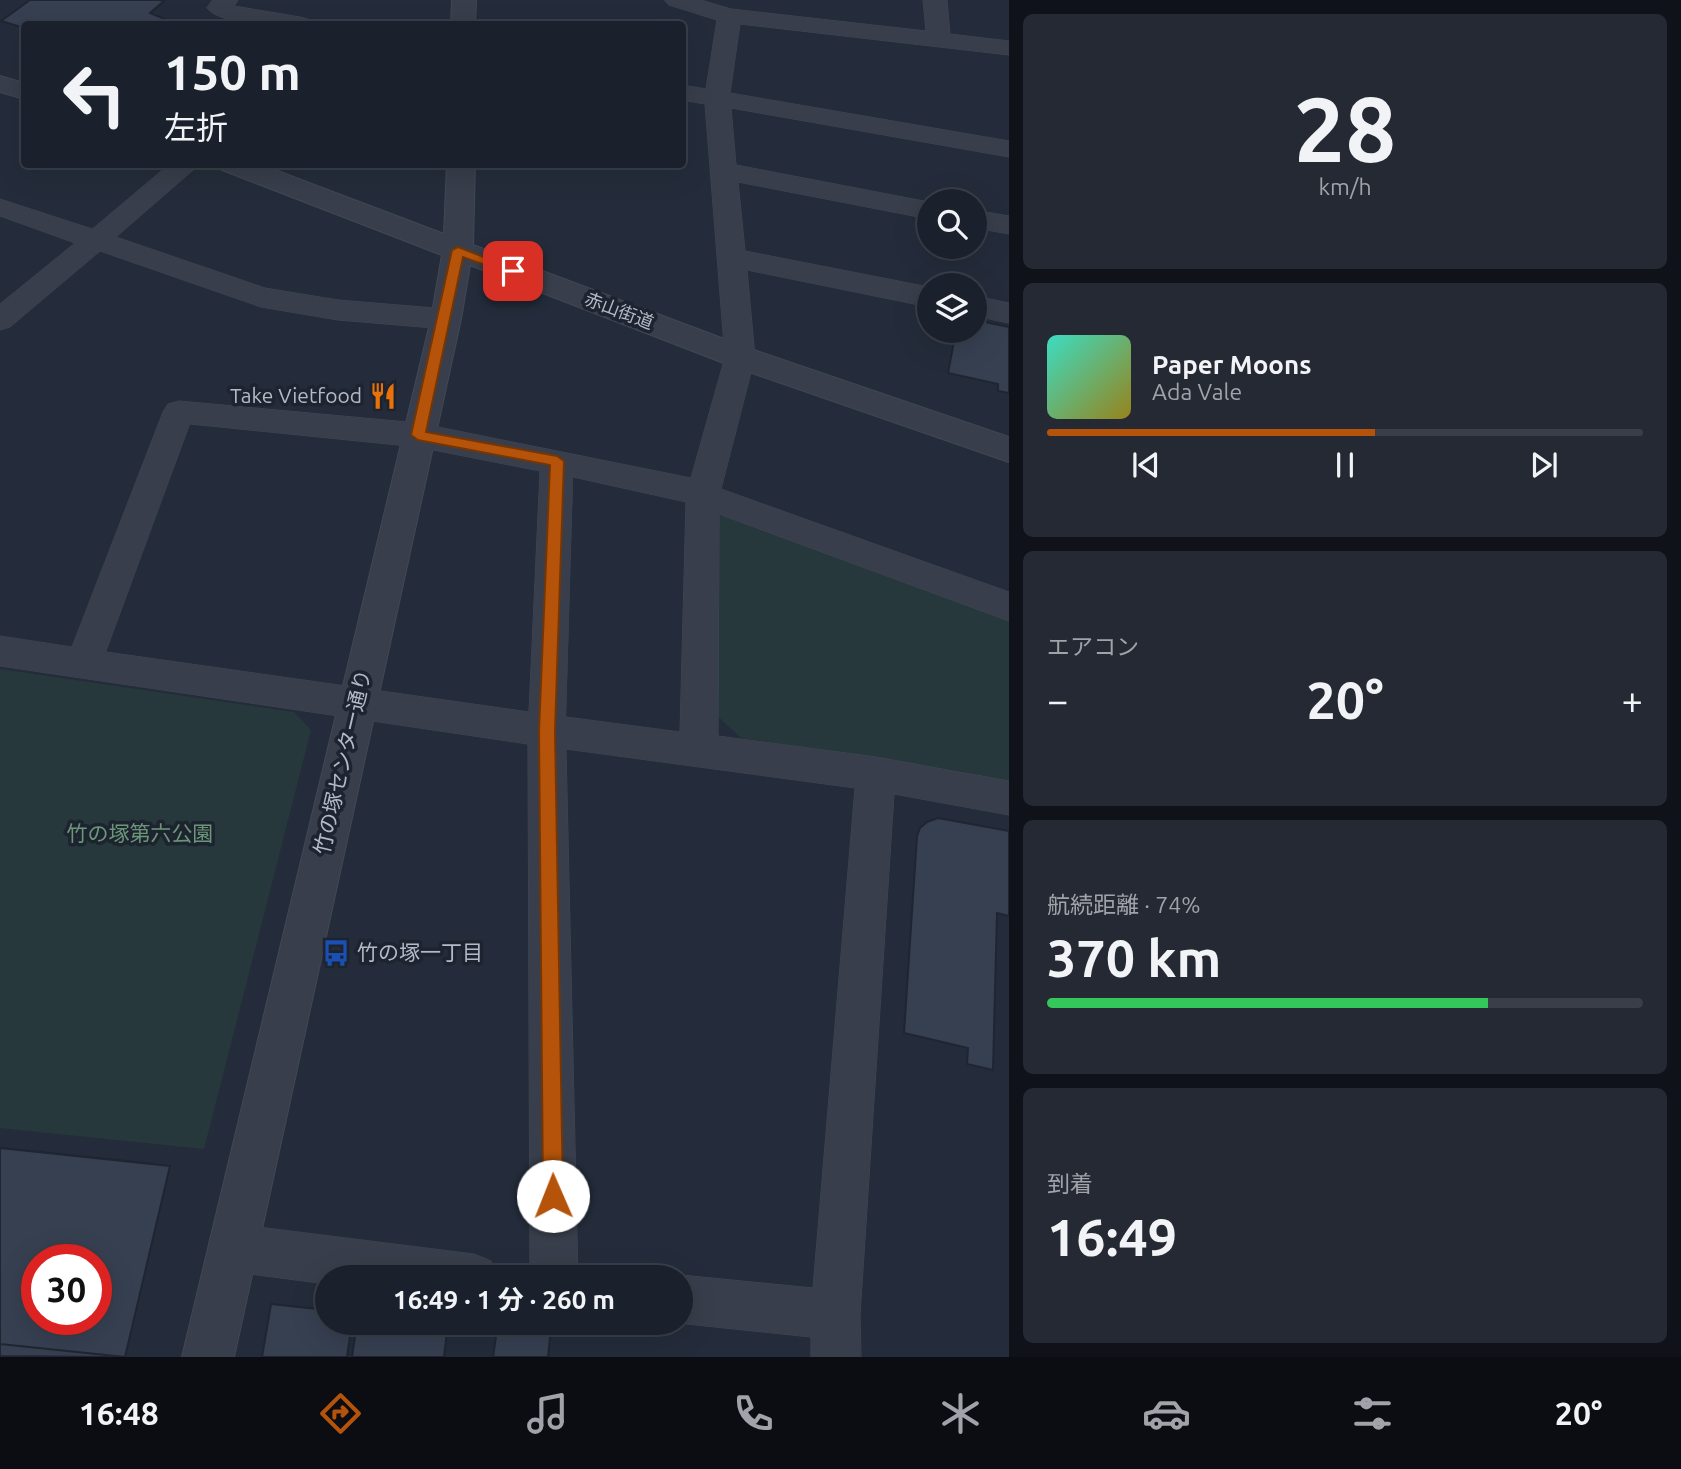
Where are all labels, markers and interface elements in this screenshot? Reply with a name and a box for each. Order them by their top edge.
text: 150 m [164,44,301,99]
icon: left [49,49,140,140]
text: 28 [1294,77,1396,179]
text: 左折 [164,109,228,145]
text: km/h [1318,174,1372,199]
map controls [917,189,987,343]
button: search [917,189,987,259]
pin [483,241,543,301]
icon: arrive [494,252,532,290]
button: layers [917,273,987,343]
street label: 赤山街道 [582,288,657,332]
text: Paper Moons [1152,350,1311,379]
text: Ada Vale [1152,379,1242,404]
restaurant icon: Take Vietfood [368,381,398,411]
place label: Take Vietfood [230,383,362,407]
icon: previous [1127,446,1165,484]
icon: pause [1326,446,1364,484]
icon: next [1525,446,1563,484]
text: エアコン [1047,634,1139,659]
street label: 竹の塚センター通り [309,667,375,857]
text: 20° [1306,671,1384,729]
text: − [1047,679,1068,721]
text: + [1622,679,1643,721]
park label: 竹の塚第六公園 [67,821,214,845]
text: 航続距離 · 74% [1047,892,1200,917]
text: 370 km [1047,929,1221,987]
bus stop icon: 竹の塚一丁目 [321,938,351,968]
place label: 竹の塚一丁目 [357,940,483,964]
position arrow [516,1159,590,1233]
text: 到着 [1047,1171,1093,1196]
text: 16:49 [1047,1208,1177,1266]
speed limit sign: 30 [21,1244,112,1335]
text: 16:49 · 1 分 · 260 m [393,1285,615,1314]
icon: directions [316,1389,365,1438]
icon: music [523,1389,572,1438]
icon: phone [729,1389,778,1438]
icon: climate [936,1389,985,1438]
icon: car [1142,1389,1191,1438]
icon: filters [1348,1389,1397,1438]
text: 16:48 [79,1395,159,1431]
text: 20° [1555,1395,1602,1431]

